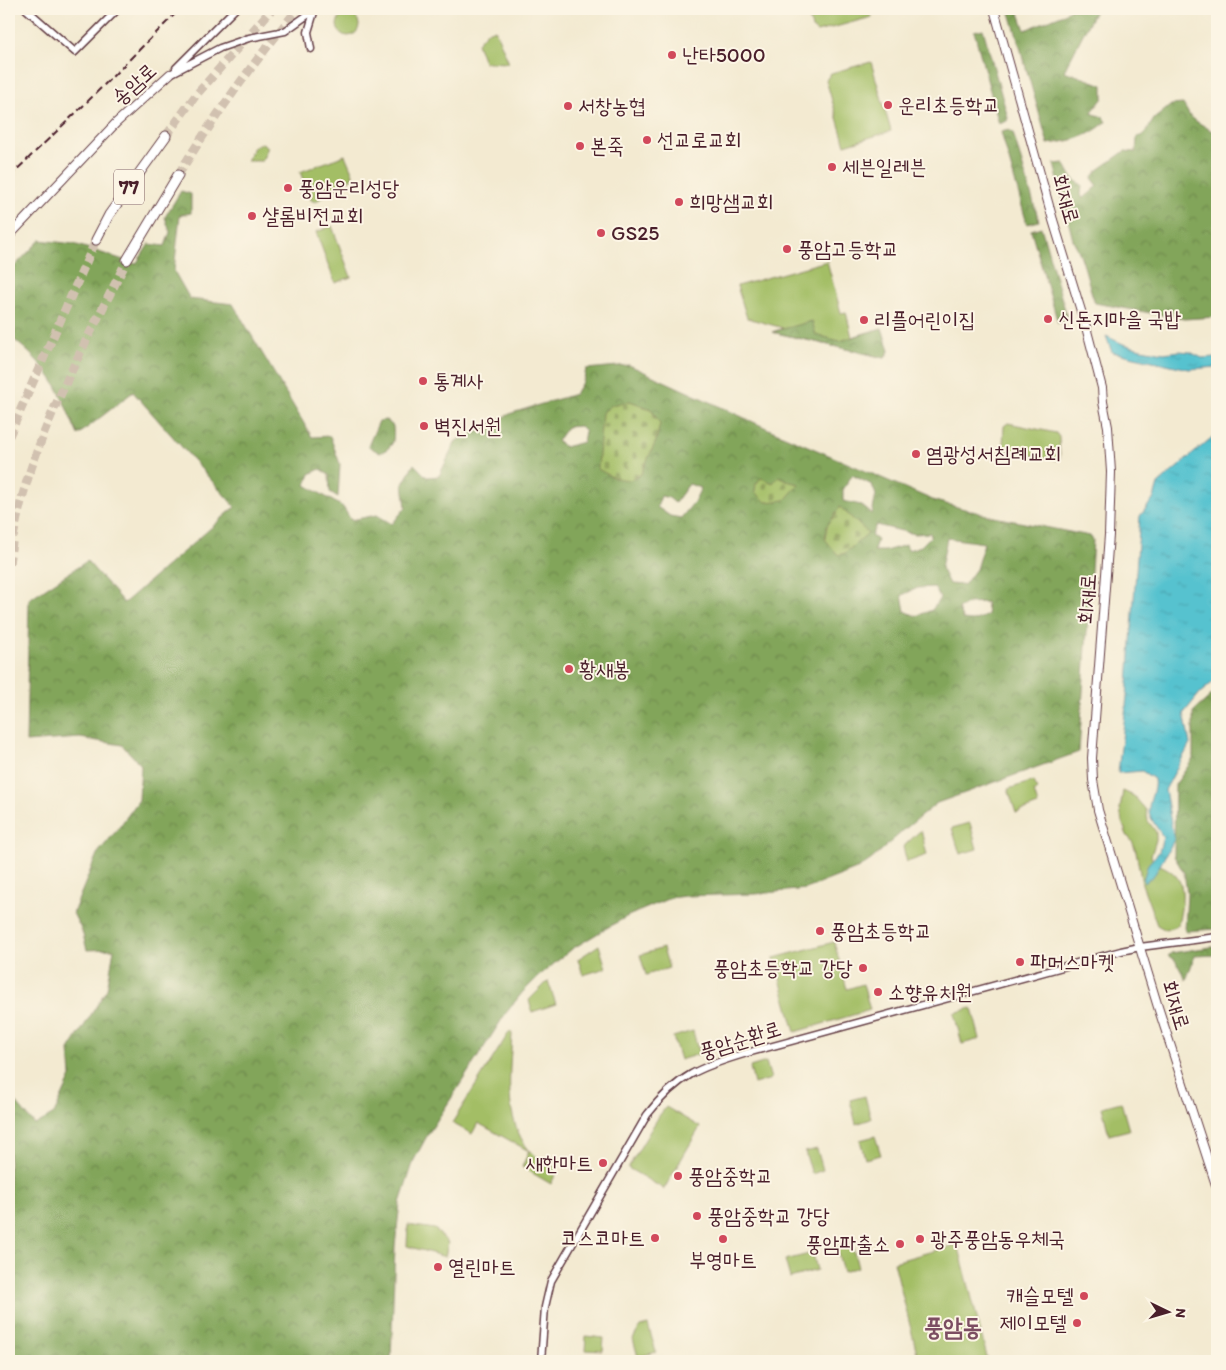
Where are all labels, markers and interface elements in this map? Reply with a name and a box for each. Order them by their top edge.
place label: 난타5000 [682,42,766,67]
marker: 난타5000 [666,49,678,61]
street label: 송암로 [106,57,161,110]
place label: 운리초등학교 [898,92,999,117]
place label: 서창농협 [578,93,646,118]
marker: 운리초등학교 [882,99,894,111]
marker: 서창농협 [562,100,574,112]
place label: 선교로교회 [657,127,742,152]
place label: 본죽 [590,133,624,158]
marker: 선교로교회 [641,134,653,146]
marker: 본죽 [574,140,586,152]
place label: 세븐일레븐 [842,154,927,179]
marker: 세븐일레븐 [826,161,838,173]
road number: 77 [114,170,144,204]
street label: 회재로 [1047,171,1085,227]
place label: 풍암운리성당 [298,175,399,200]
marker: 풍암운리성당 [282,182,294,194]
place label: 희망샘교회 [689,189,774,214]
marker: 희망샘교회 [673,196,685,208]
place label: 샬롬비전교회 [262,203,363,228]
marker: 샬롬비전교회 [246,210,258,222]
place label: GS25 [611,220,659,245]
marker: GS25 [595,227,607,239]
place label: 풍암고등학교 [797,236,898,261]
marker: 풍암고등학교 [781,243,793,255]
place label: 신돈지마을 국밥 [1058,306,1181,331]
place label: 리플어린이집 [874,307,975,332]
marker: 신돈지마을 국밥 [1042,313,1054,325]
marker: 리플어린이집 [858,314,870,326]
place label: 통계사 [433,368,484,393]
marker: 통계사 [417,375,429,387]
place label: 벽진서원 [434,413,502,438]
marker: 벽진서원 [418,420,430,432]
place label: 염광성서침례교회 [926,441,1061,466]
marker: 염광성서침례교회 [910,448,922,460]
street label: 회재로 [1072,573,1101,625]
place label: 황새봉 [579,656,630,681]
marker: 황새봉 [563,663,575,675]
place label: 풍암초등학교 [830,918,931,943]
marker: 풍암초등학교 [814,925,826,937]
place label: 파머스마켓 [1030,949,1115,974]
place label: 풍암초등학교 강당 [713,955,853,980]
marker: 파머스마켓 [1014,956,1026,968]
marker: 풍암초등학교 강당 [857,962,869,974]
street label: 회재로 [1157,977,1196,1033]
place label: 소향유치원 [888,979,973,1004]
marker: 소향유치원 [872,986,884,998]
street label: 풍암순환로 [696,1015,784,1064]
place label: 새한마트 [525,1150,593,1175]
marker: 새한마트 [597,1157,609,1169]
place label: 풍암중학교 [688,1163,773,1188]
marker: 풍암중학교 [672,1170,684,1182]
place label: 풍암중학교 강당 [707,1203,830,1228]
marker: 풍암중학교 강당 [691,1210,703,1222]
place label: 코스코마트 [561,1225,645,1250]
place label: 광주풍암동우체국 [930,1226,1065,1251]
place label: 풍암파출소 [806,1231,890,1256]
marker: 코스코마트 [649,1232,661,1244]
marker: 부영마트 [717,1233,729,1245]
marker: 광주풍암동우체국 [914,1233,926,1245]
marker: 풍암파출소 [894,1238,906,1250]
place label: 부영마트 [689,1247,757,1272]
place label: 열린마트 [448,1254,516,1279]
marker: 열린마트 [432,1261,444,1273]
place label: 캐슬모텔 [1006,1283,1074,1308]
north arrow [1144,1288,1194,1338]
marker: 캐슬모텔 [1078,1290,1090,1302]
text: N [1172,1308,1189,1319]
place label: 제이모텔 [999,1310,1067,1335]
district label: 풍암동 [924,1312,982,1341]
marker: 제이모텔 [1071,1317,1083,1329]

